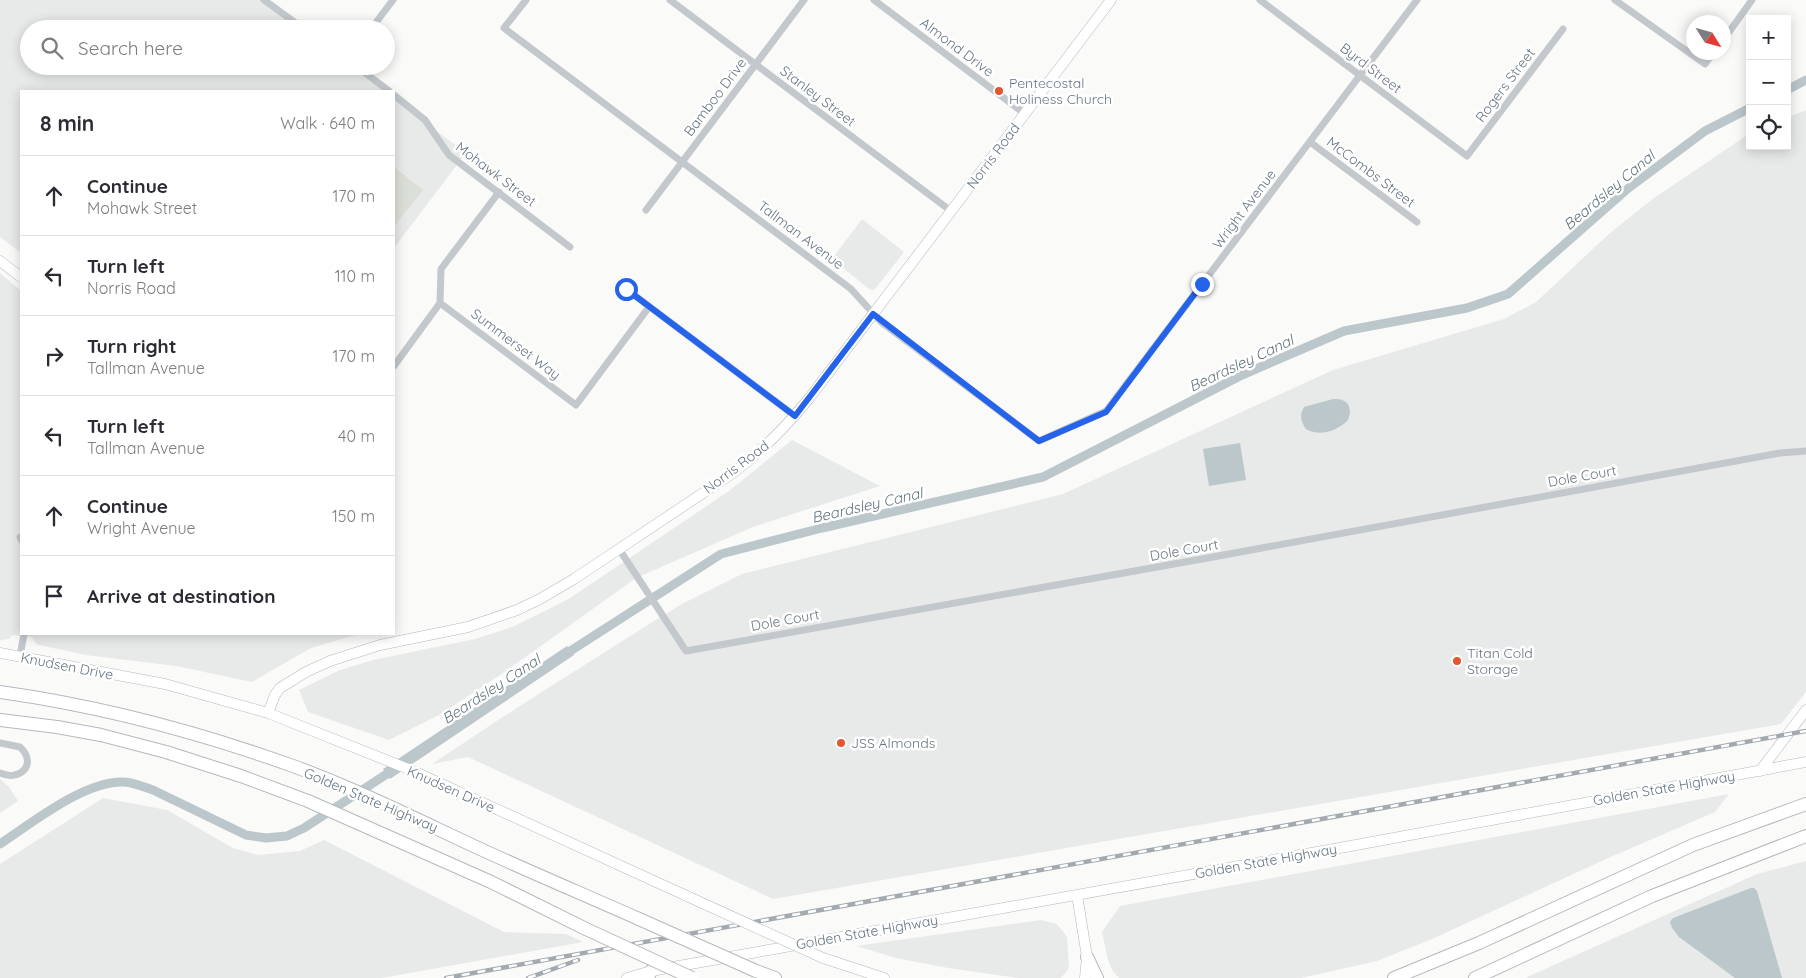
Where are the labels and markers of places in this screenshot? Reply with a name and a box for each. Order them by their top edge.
place label: Pentecostal Holiness Church [1009,74,1112,108]
marker: Pentecostal Holiness Church [993,85,1005,97]
place label: Titan Cold Storage [1467,644,1533,678]
marker: Titan Cold Storage [1451,655,1463,667]
place label: JSS Almonds [851,734,935,752]
marker: JSS Almonds [835,737,847,749]

